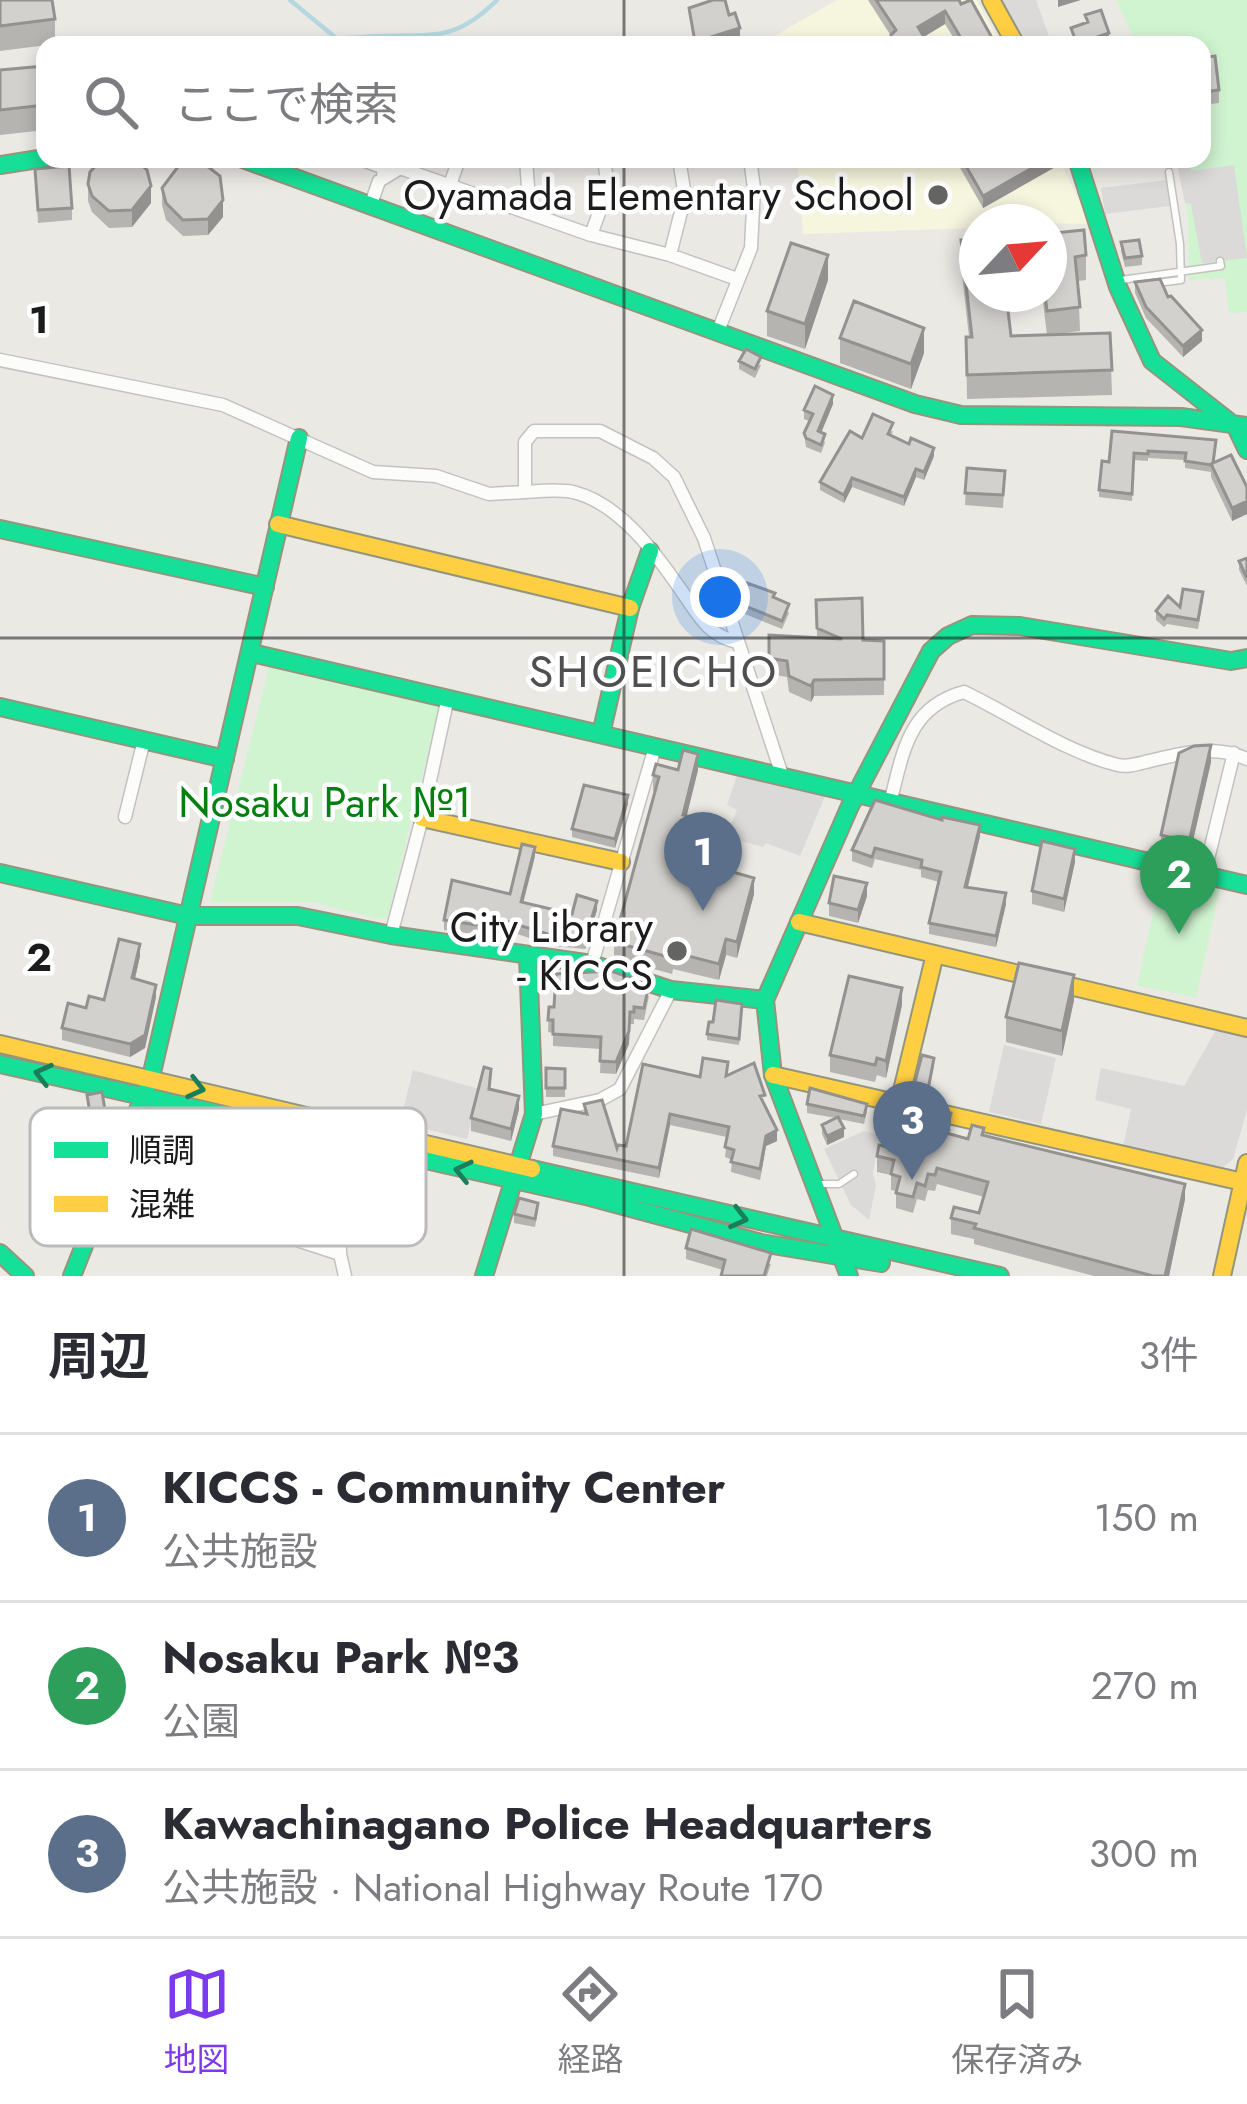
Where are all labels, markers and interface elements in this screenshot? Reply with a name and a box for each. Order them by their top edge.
search box [36,36,1211,168]
icon: search [78,69,144,135]
text: ここで検索 [174,72,399,137]
place label: Oyamada Elementary School [403,165,914,226]
marker: Oyamada Elementary School [925,182,951,208]
north arrow [959,204,1067,312]
text: 1 [29,291,49,348]
your location [690,567,750,627]
district label: SHOEICHO [529,639,779,704]
park label: Nosaku Park №1 [178,772,472,833]
pin: 1 [664,812,742,911]
pin: 2 [1140,835,1218,934]
place label: City Library - KICCS [450,897,654,1006]
text: 2 [26,929,52,986]
marker: City Library - KICCS [664,938,690,964]
one-way arrow [33,1063,53,1088]
one-way arrow [185,1074,206,1099]
pin: 3 [873,1081,951,1180]
legend [30,1108,426,1246]
text: 順調 [129,1127,195,1174]
one-way arrow [454,1160,474,1185]
text: 混雑 [129,1181,195,1228]
one-way arrow [728,1204,748,1229]
text: 周辺 [48,1319,150,1393]
text: 3件 [1139,1327,1199,1384]
text: KICCS - Community Center [162,1455,725,1520]
text: 1 [77,1489,97,1546]
text: 150 m [1094,1489,1199,1546]
text: 公共施設 [162,1523,318,1580]
text: Nosaku Park №3 [162,1625,519,1690]
text: 2 [74,1657,100,1714]
text: 270 m [1091,1657,1199,1714]
text: 公園 [162,1693,240,1750]
text: Kawachinagano Police Headquarters [162,1791,932,1856]
text: 3 [75,1825,99,1882]
text: 300 m [1089,1825,1199,1882]
text: 公共施設 · National Highway Route 170 [162,1859,823,1916]
tab: 地図 [164,1961,230,2083]
tab: 経路 [557,1961,623,2083]
tab: 保存済み [951,1961,1083,2083]

